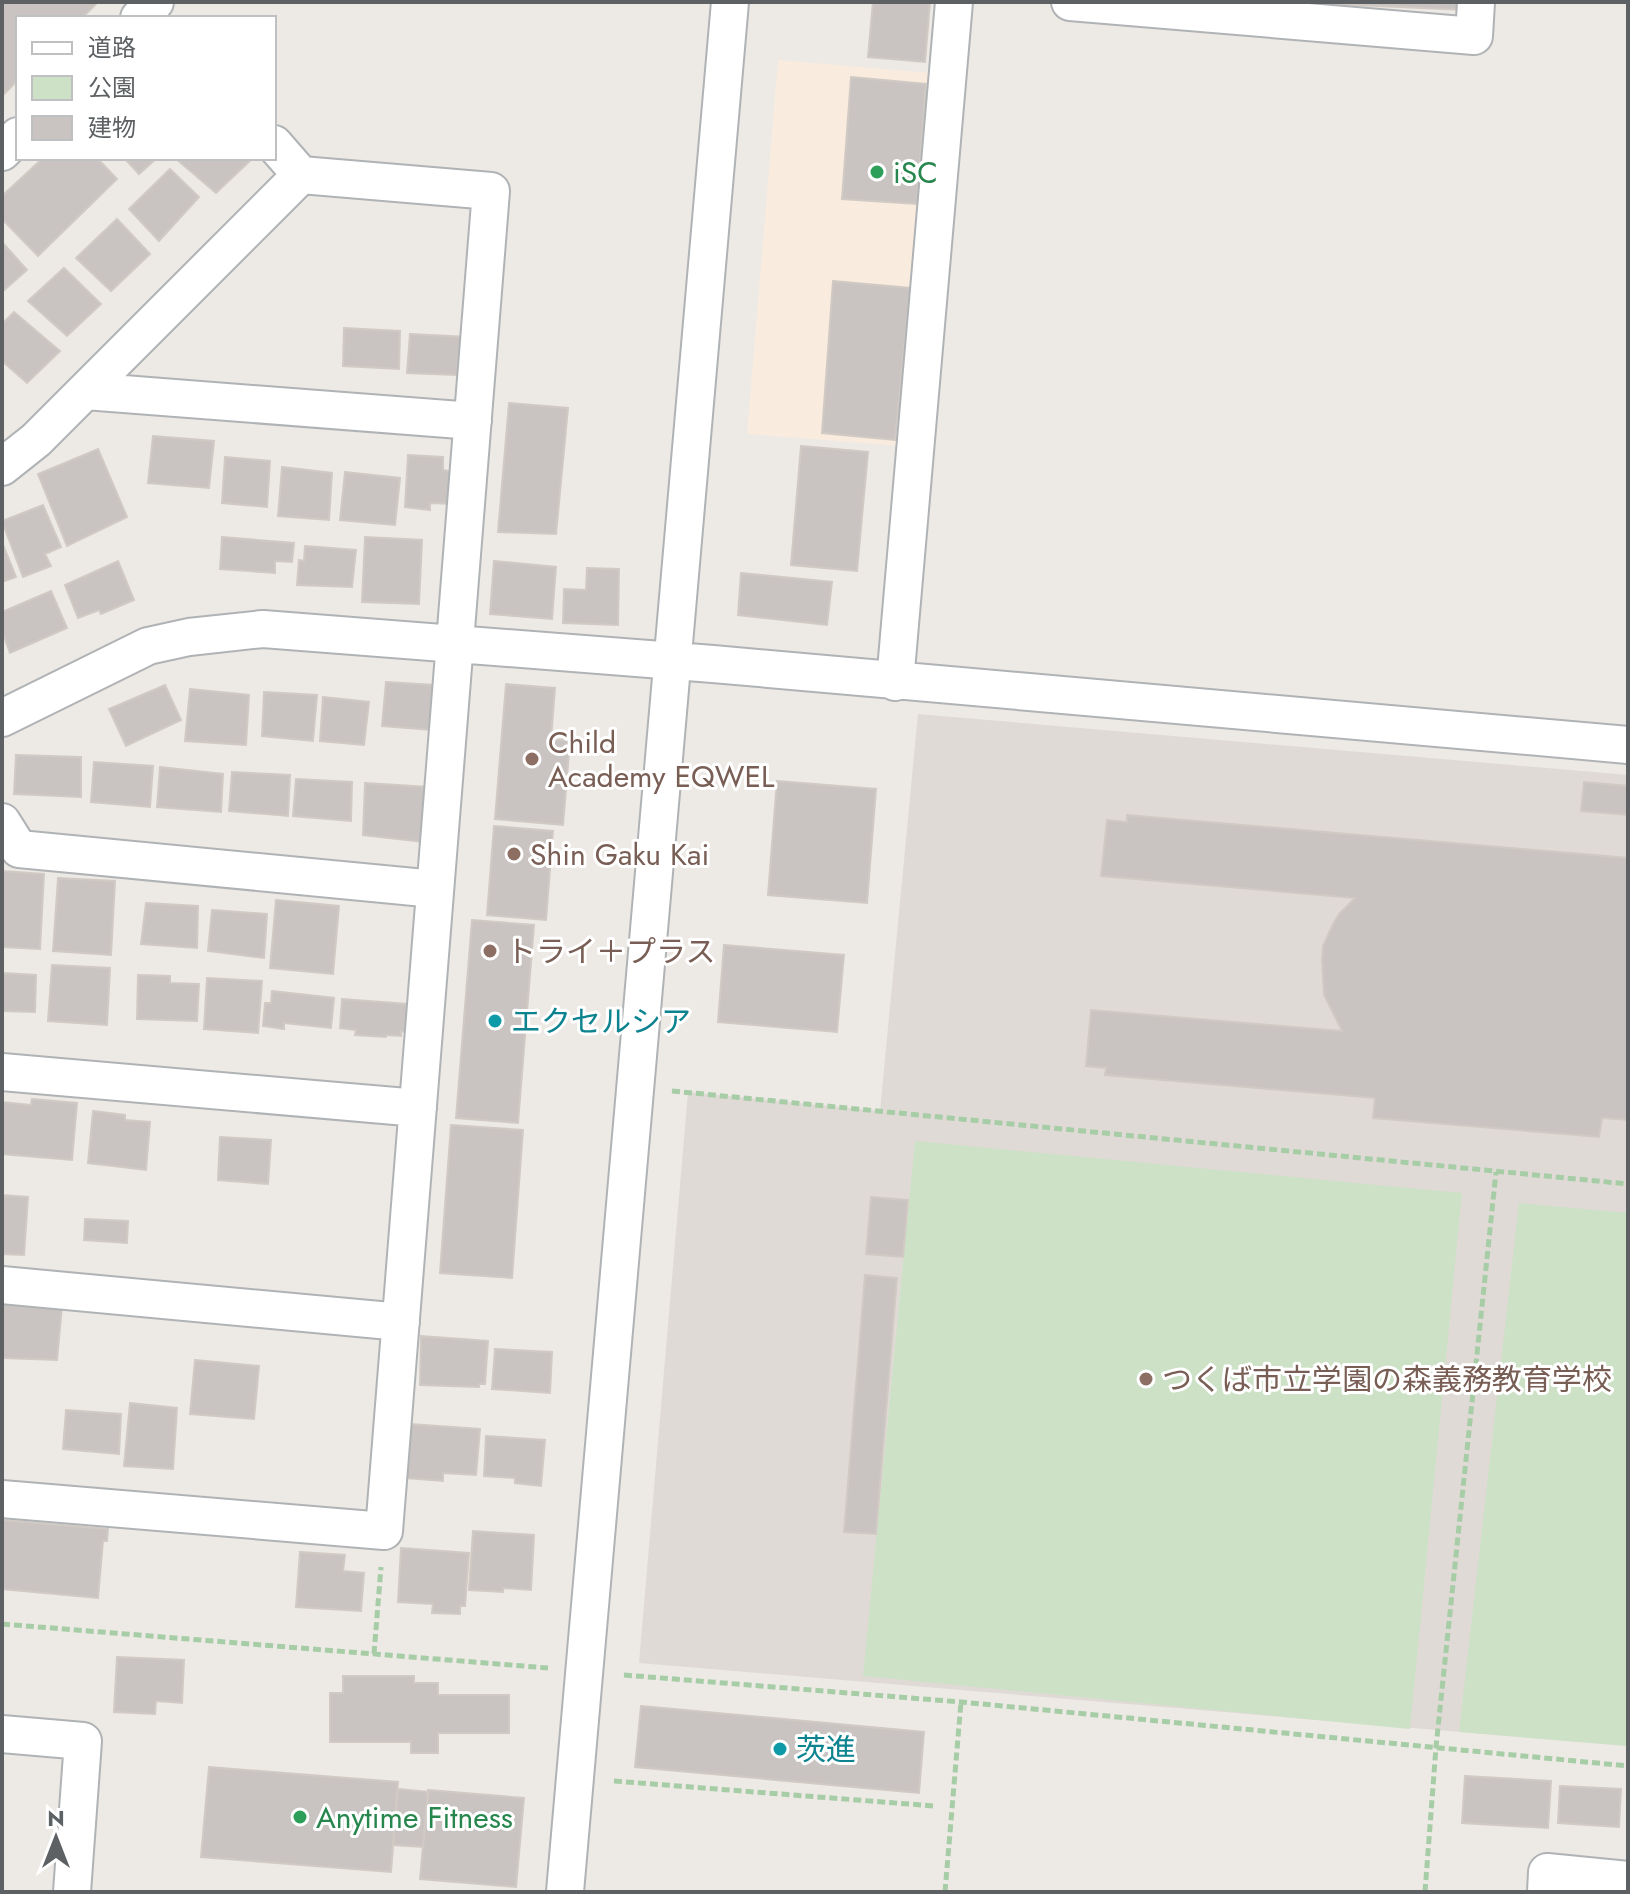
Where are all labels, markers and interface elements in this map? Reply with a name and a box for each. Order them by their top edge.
legend [16,16,276,160]
text: 道路 [88,30,136,65]
text: 公園 [88,70,136,105]
text: 建物 [88,110,136,145]
place label: iSC [893,151,938,194]
marker: iSC [868,163,886,181]
place label: Child Academy EQWEL [548,721,775,798]
marker: Child Academy EQWEL [523,750,541,768]
place label: Shin Gaku Kai [530,833,709,876]
marker: Shin Gaku Kai [505,845,523,863]
place label: トライ＋プラス [506,930,715,973]
marker: トライ＋プラス [481,942,499,960]
place label: エクセルシア [511,1000,691,1043]
marker: エクセルシア [486,1012,504,1030]
place label: つくば市立学園の森義務教育学校 [1162,1358,1612,1401]
marker: つくば市立学園の森義務教育学校 [1137,1370,1155,1388]
place label: 茨進 [796,1728,856,1771]
marker: 茨進 [771,1740,789,1758]
place label: Anytime Fitness [316,1796,513,1839]
north arrow [16,1798,96,1878]
text: N [47,1802,65,1834]
marker: Anytime Fitness [291,1808,309,1826]

